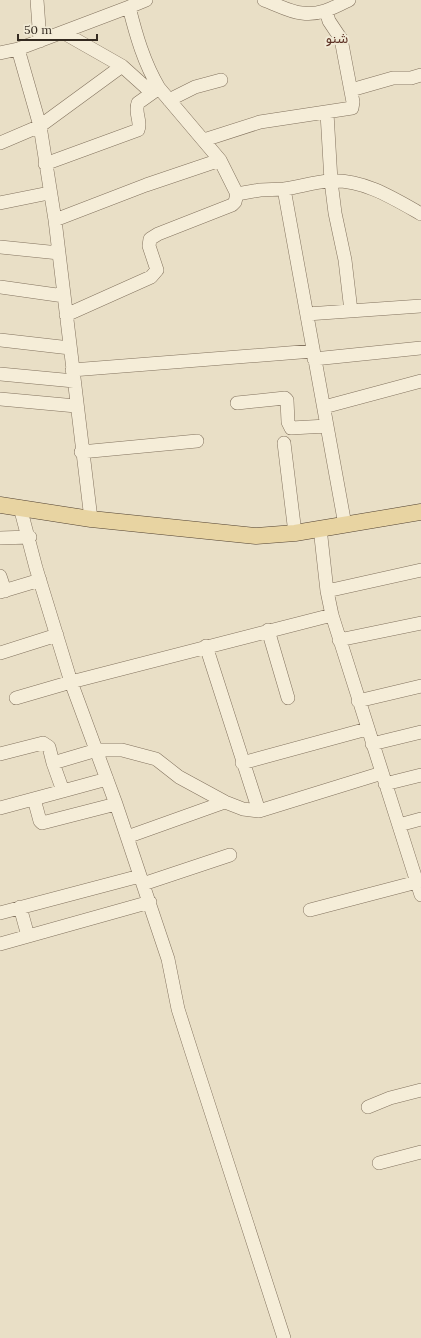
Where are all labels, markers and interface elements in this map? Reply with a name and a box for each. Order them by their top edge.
scale bar [18,16,97,42]
text: 50 m [24,22,52,37]
district label: شنو [326,29,348,47]

